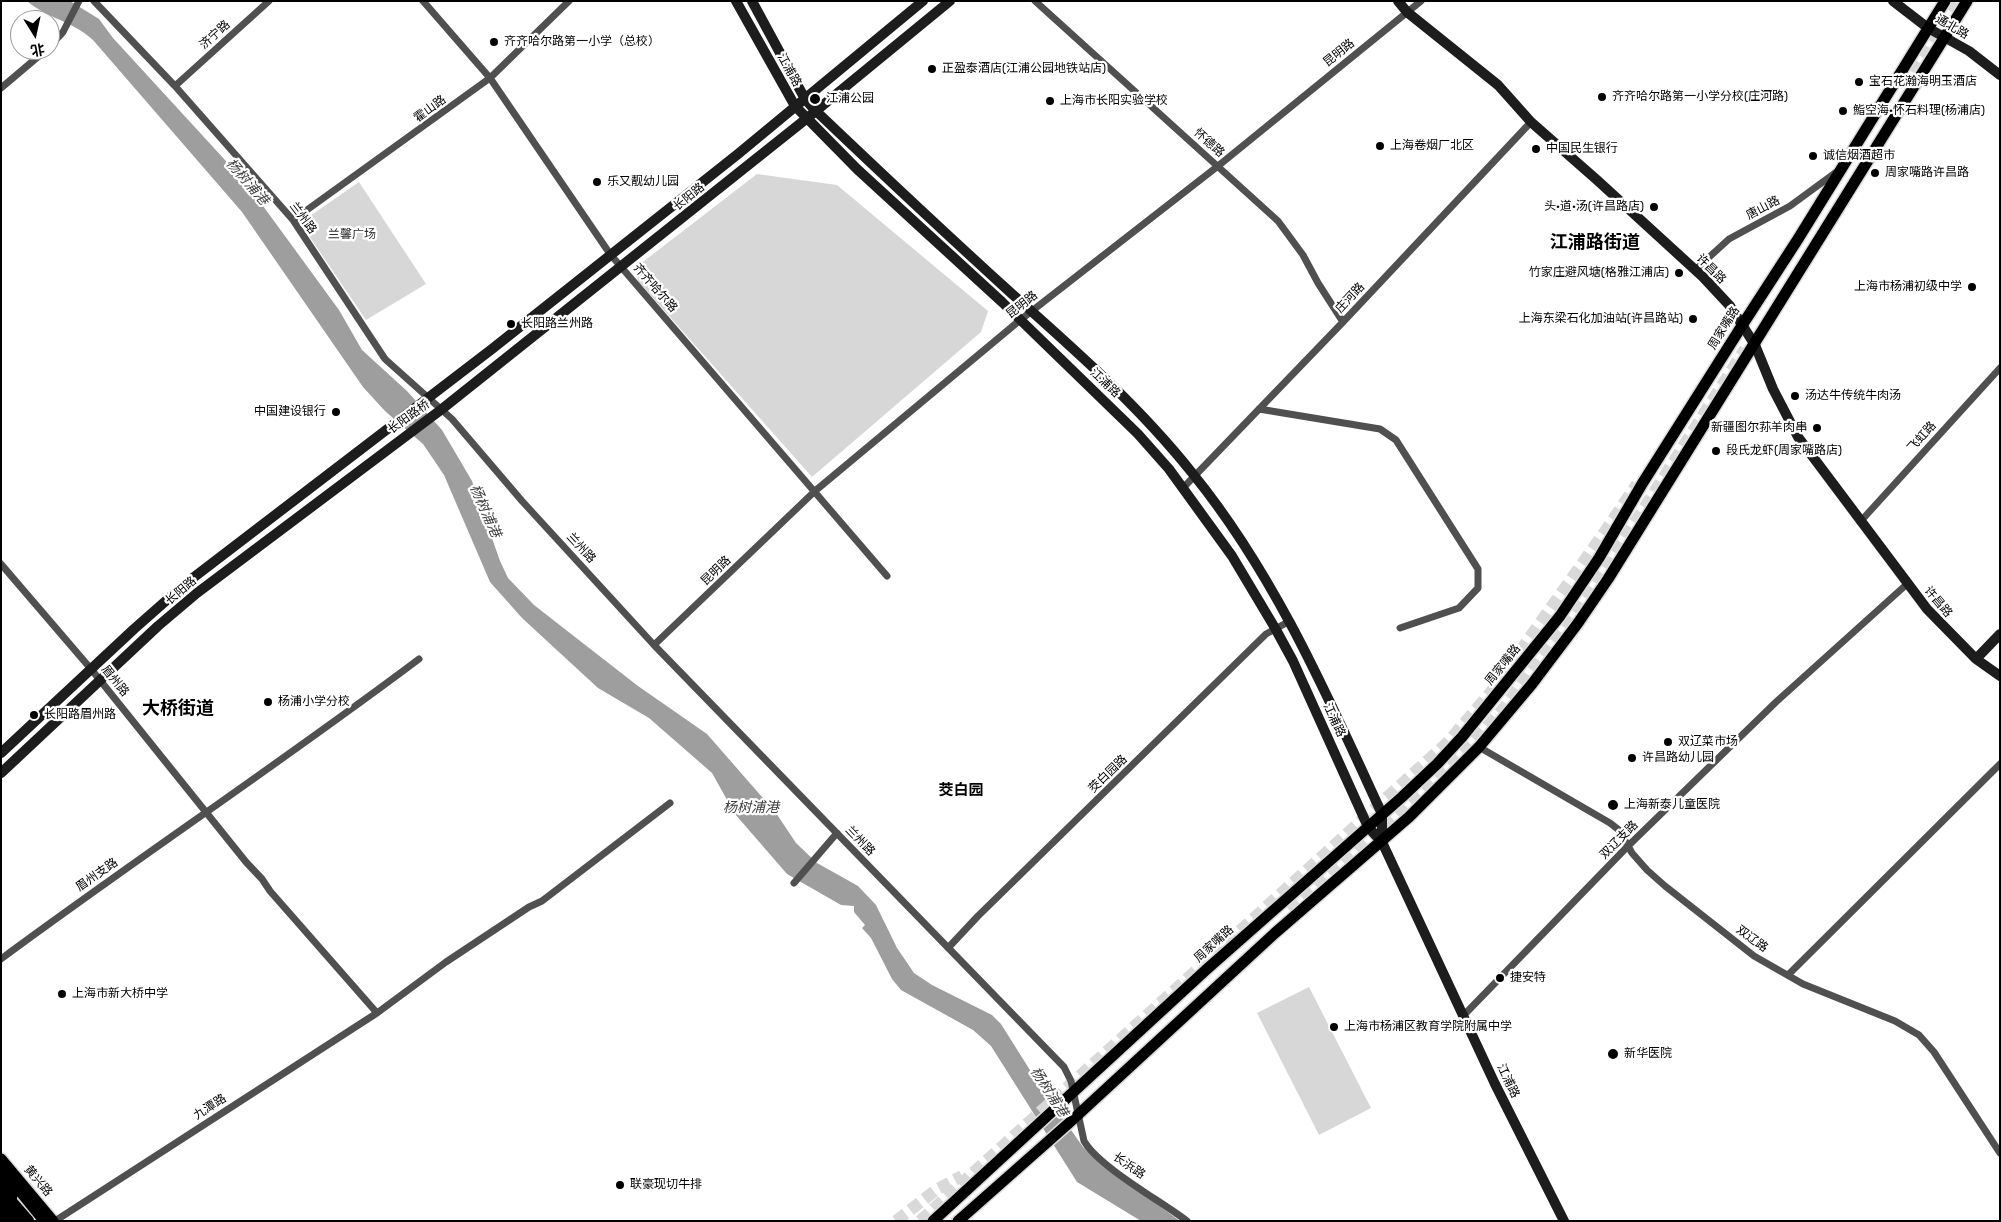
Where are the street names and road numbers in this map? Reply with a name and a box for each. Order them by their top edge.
street label: 通北路 [1933,12,1971,42]
street label: 济宁路 [197,18,233,52]
street label: 昆明路 [1320,36,1358,70]
street label: 江浦路 [774,51,804,89]
street label: 霍山路 [411,93,449,125]
street label: 怀德路 [1191,126,1227,160]
street label: 长阳路 [670,180,708,214]
street label: 唐山路 [1744,193,1782,223]
street label: 兰州路 [286,199,320,237]
street label: 许昌路 [1693,251,1729,287]
street label: 齐齐哈尔路 [630,261,680,315]
street label: 庄河路 [1332,280,1368,316]
street label: 昆明路 [1003,288,1041,322]
street label: 周家嘴路 [1705,304,1743,352]
street label: 江浦路 [1087,365,1123,401]
street label: 长阳路桥 [385,397,433,437]
street label: 飞虹路 [1905,419,1939,455]
street label: 兰州路 [563,530,599,566]
street label: 昆明路 [698,553,734,589]
street label: 长阳路 [163,574,199,608]
street label: 许昌路 [1921,584,1955,620]
street label: 周家嘴路 [1482,642,1524,688]
street label: 眉州路 [98,662,132,700]
street label: 江浦路 [1320,701,1348,739]
street label: 茭白园路 [1086,752,1130,796]
street label: 双辽支路 [1597,818,1641,862]
street label: 兰州路 [842,823,878,859]
street label: 眉州支路 [73,855,121,895]
street label: 周家嘴路 [1191,923,1237,965]
street label: 双辽路 [1733,923,1771,955]
street label: 江浦路 [1494,1062,1522,1100]
street label: 九潭路 [191,1091,229,1123]
street label: 长浜路 [1110,1150,1148,1182]
street label: 黄兴路 [21,1163,55,1199]

